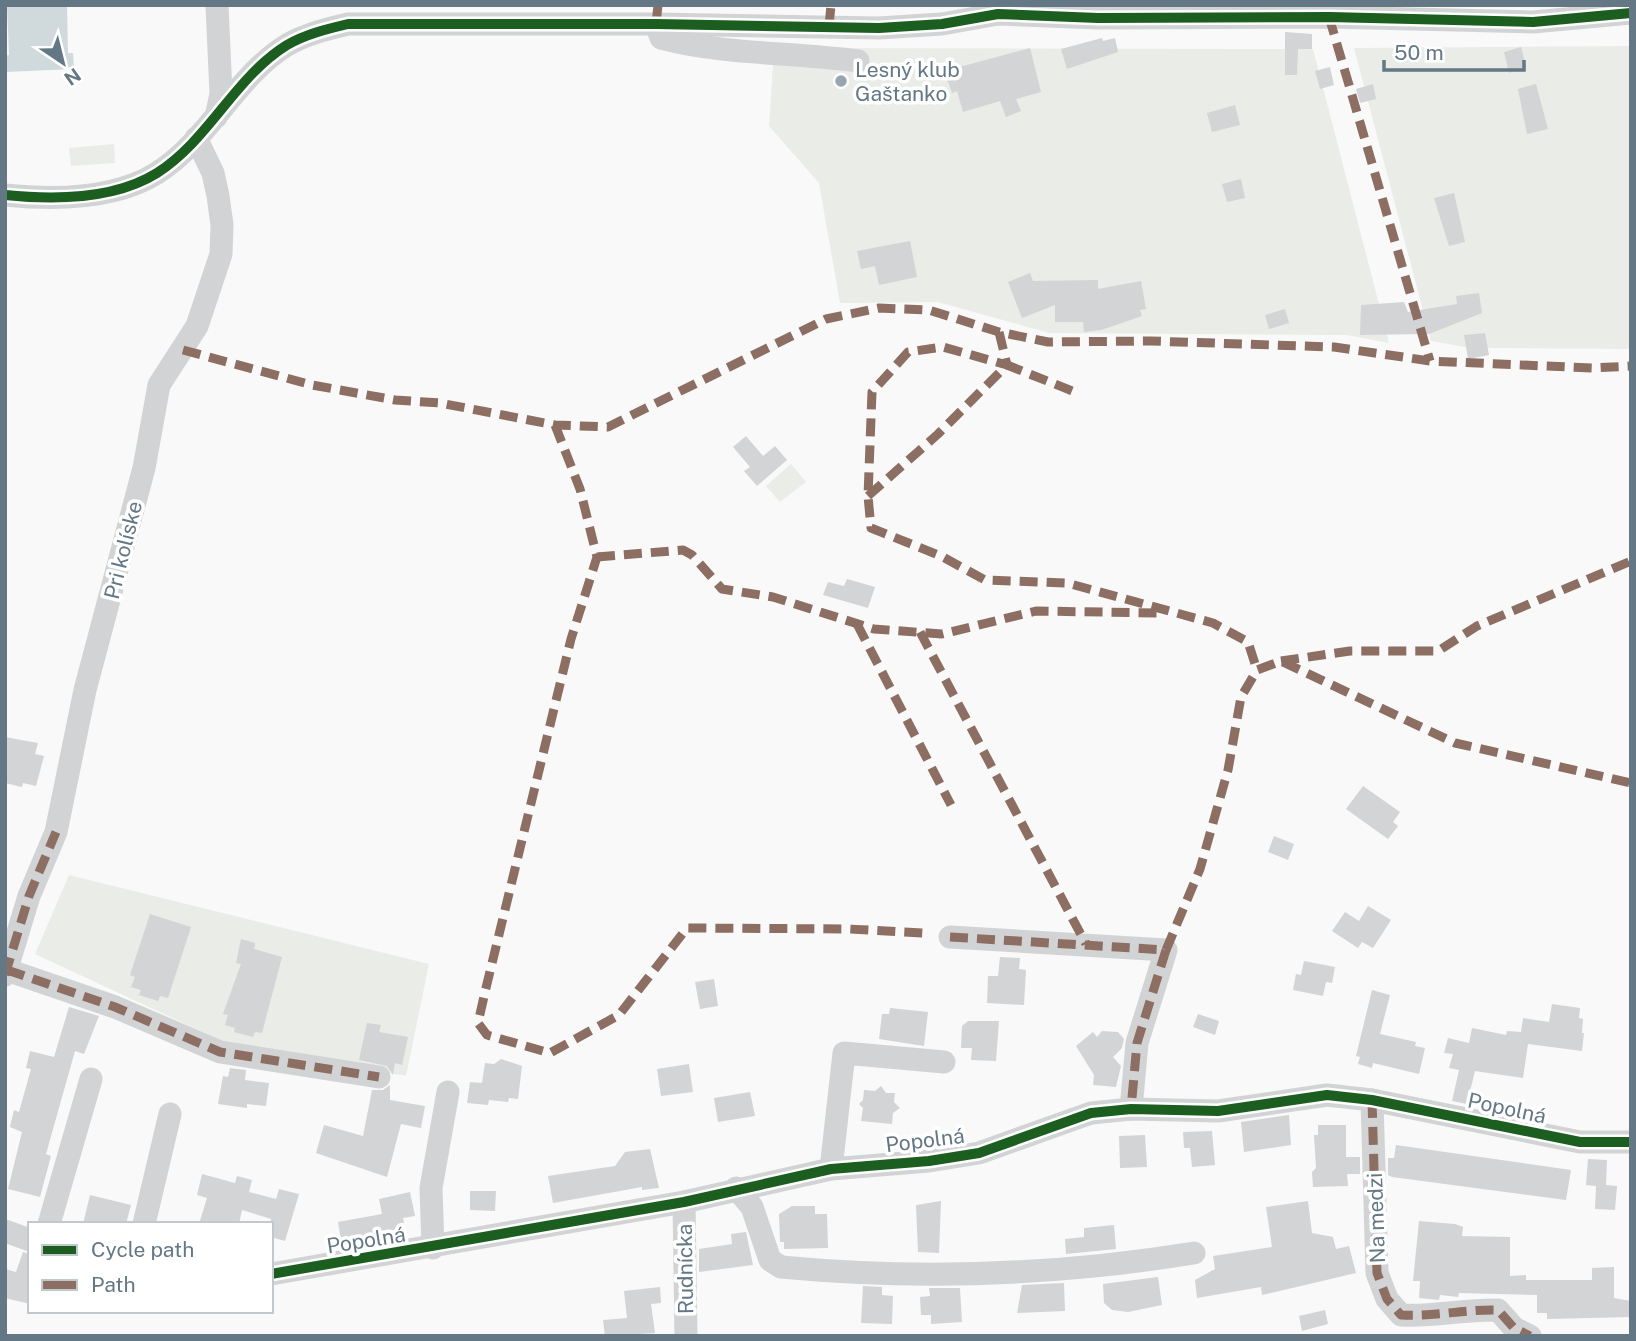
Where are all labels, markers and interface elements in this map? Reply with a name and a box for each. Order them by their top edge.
north arrow [28,28,98,98]
scale bar [1384,28,1524,72]
text: 50 m [1394,40,1444,65]
place label: Lesný klub Gaštanko [855,57,960,106]
text: N [60,64,85,90]
marker: Lesný klub Gaštanko [833,73,849,89]
street label: Pri kolíske [99,498,147,602]
street label: Popolná [1466,1088,1548,1128]
street label: Popolná [884,1123,966,1157]
street label: Na medzi [1362,1172,1390,1264]
street label: Popolná [325,1221,407,1259]
legend [28,1222,273,1313]
street label: Rudnícka [672,1224,698,1314]
text: Cycle path [91,1237,194,1262]
text: Path [91,1272,136,1297]

